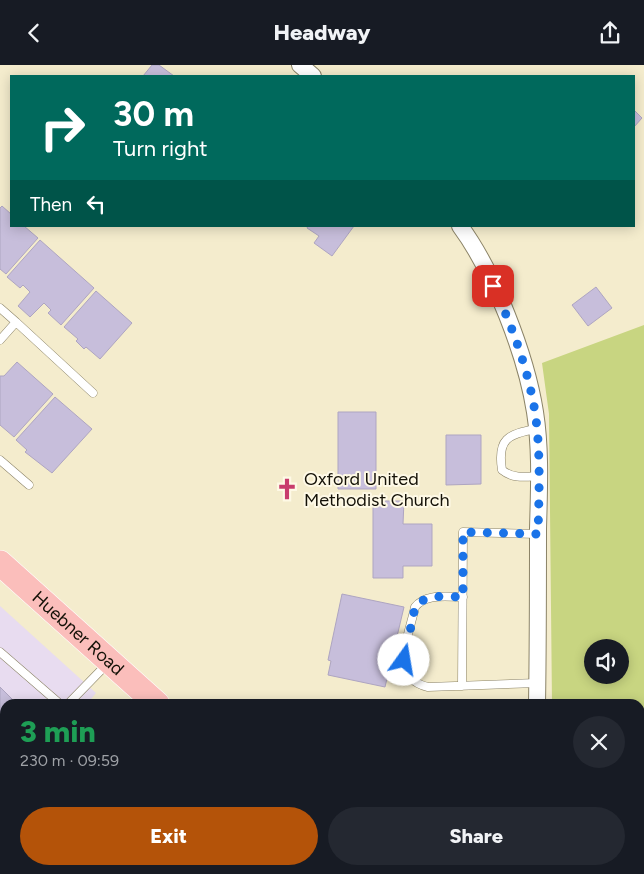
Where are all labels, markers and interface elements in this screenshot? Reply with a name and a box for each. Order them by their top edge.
icon: back [20,19,48,47]
text: Headway [273,19,371,46]
icon: share [596,19,624,47]
text: 30 m [113,93,194,135]
icon: right [30,95,95,160]
text: Turn right [113,135,208,162]
icon: left [82,190,110,218]
text: Then [30,193,72,216]
pin [472,265,514,307]
icon: arrive [479,272,507,300]
place label: Oxford United Methodist Church [304,468,450,511]
church icon: Oxford United Methodist Church [274,476,300,502]
street label: Huebner Road [28,586,129,680]
position arrow [377,633,429,685]
map controls [584,639,629,684]
button: sound [584,639,629,684]
text: 3 min [20,713,96,750]
button: close [573,716,625,768]
text: 230 m · 09:59 [20,751,119,770]
button: Exit [20,807,318,865]
button: Share [328,807,625,865]

